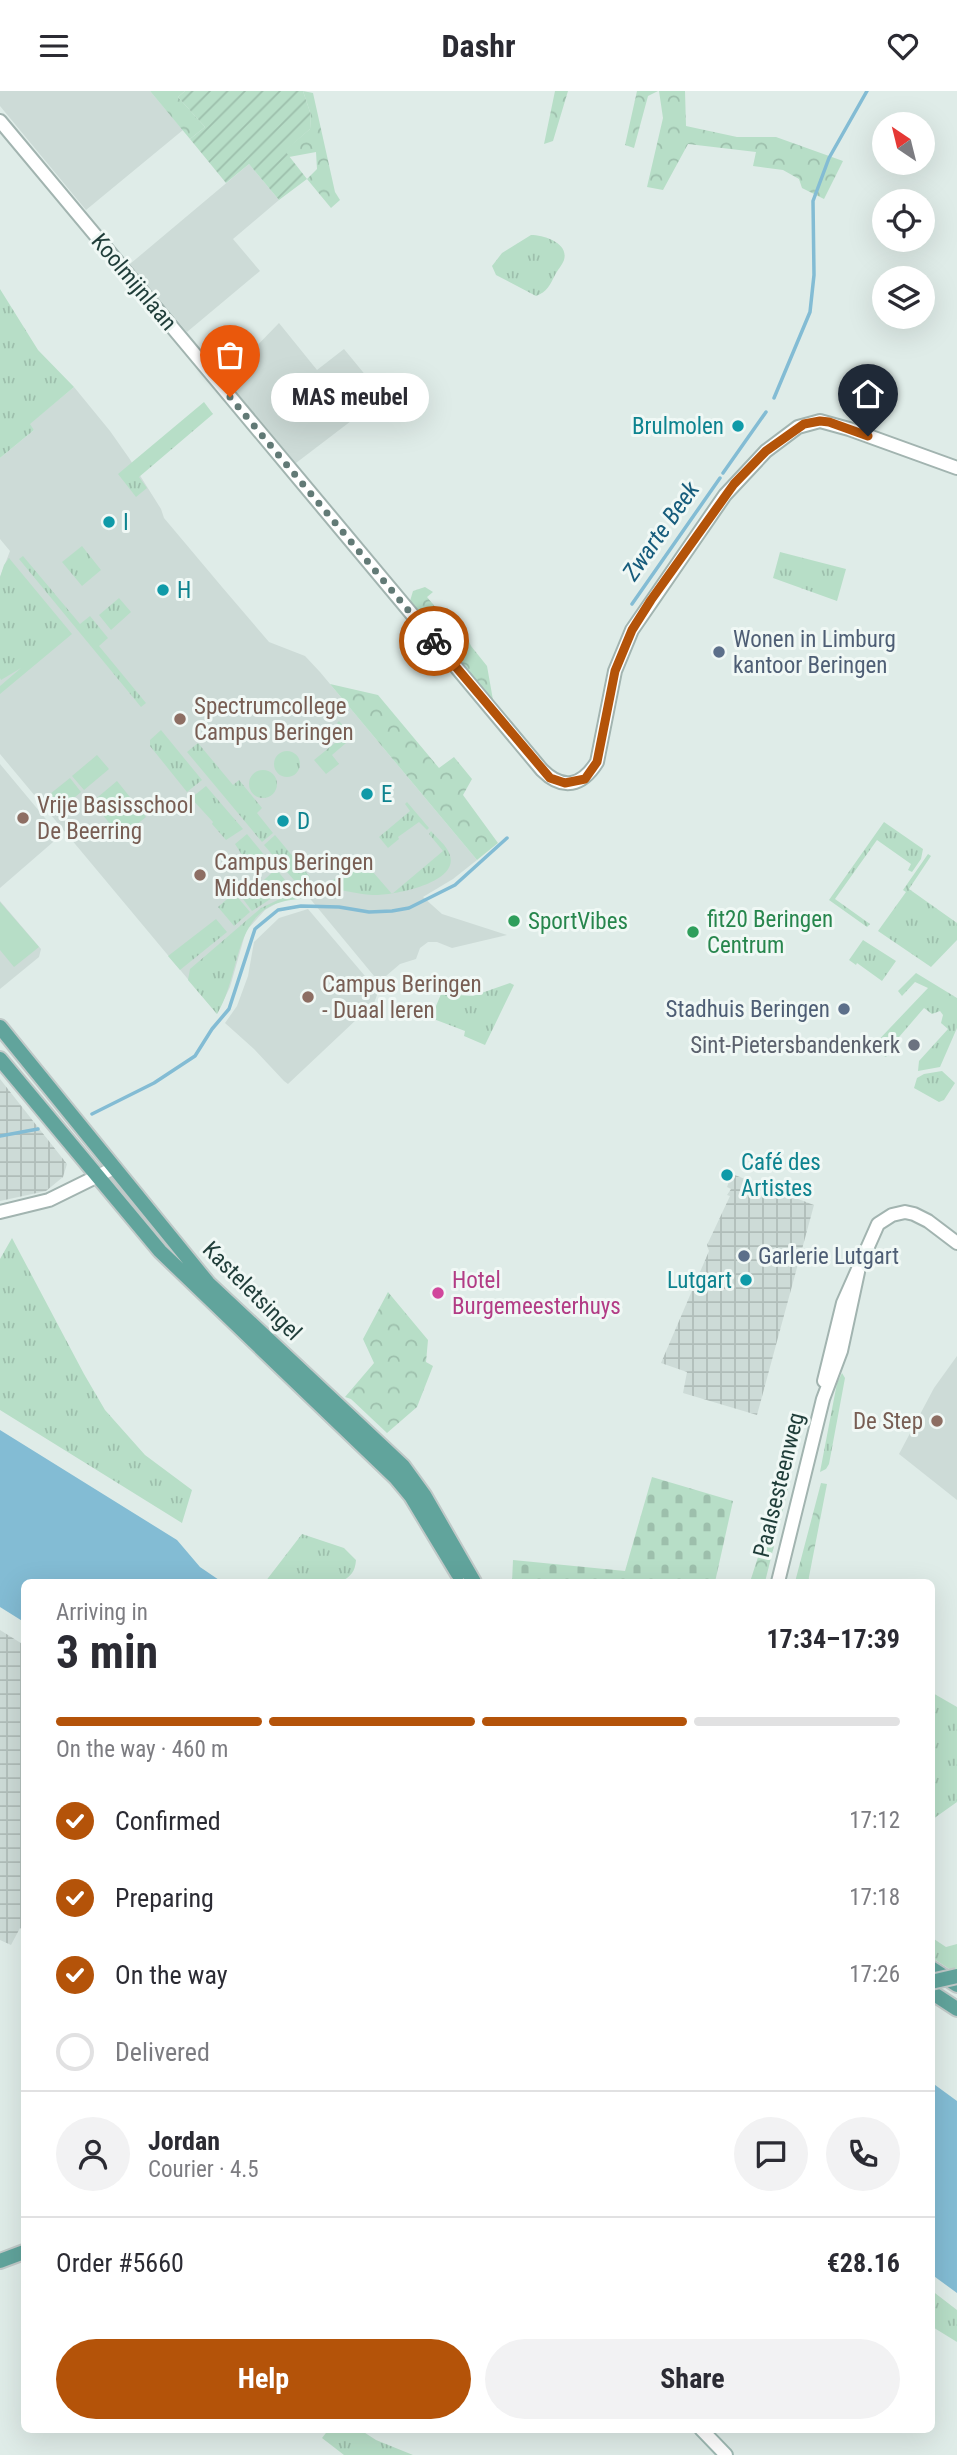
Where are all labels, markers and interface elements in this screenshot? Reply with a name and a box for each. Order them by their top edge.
icon: menu [35,27,73,65]
text: Dashr [441,27,516,65]
icon: heart [884,27,922,65]
north arrow [872,112,934,175]
map controls [872,112,935,329]
button: locate [872,189,935,252]
street label: Koolmijnlaan [86,228,182,336]
button: layers [872,266,935,329]
pin [200,325,260,397]
icon: bag [211,336,249,374]
pin [838,364,898,436]
callout: MAS meubel [272,373,430,421]
icon: home [849,375,887,413]
text: MAS meubel [292,384,408,411]
place label: Brulmolen [632,413,724,440]
marker: Brulmolen [730,418,746,434]
water label: Zwarte Beek [616,476,705,587]
place label: I [123,509,129,536]
marker: I [101,514,117,530]
place label: H [177,577,191,604]
marker: H [155,582,171,598]
courier [399,606,469,676]
icon: bike [415,622,453,660]
place label: Wonen in Limburg kantoor Beringen [733,626,896,679]
marker: Wonen in Limburg kantoor Beringen [711,644,727,660]
place label: Spectrumcollege Campus Beringen [194,693,354,746]
marker: Spectrumcollege Campus Beringen [172,711,188,727]
place label: E [381,781,392,808]
marker: E [359,786,375,802]
place label: Vrije Basisschool De Beerring [37,792,193,845]
place label: D [297,808,310,835]
marker: Vrije Basisschool De Beerring [15,810,31,826]
marker: D [275,813,291,829]
place label: Campus Beringen Middenschool [214,849,374,902]
marker: Campus Beringen Middenschool [192,867,208,883]
place label: fit20 Beringen Centrum [707,906,833,959]
place label: SportVibes [528,908,628,935]
marker: SportVibes [506,913,522,929]
marker: fit20 Beringen Centrum [685,924,701,940]
place label: Campus Beringen - Duaal leren [322,971,482,1024]
marker: Campus Beringen - Duaal leren [300,989,316,1005]
place label: Stadhuis Beringen [666,996,830,1023]
marker: Stadhuis Beringen [836,1001,852,1017]
place label: Sint-Pietersbandenkerk [690,1032,901,1059]
marker: Sint-Pietersbandenkerk [906,1037,922,1053]
place label: Café des Artistes [741,1149,821,1202]
marker: Café des Artistes [719,1167,735,1183]
street label: Kasteletsingel [197,1236,307,1346]
place label: Garlerie Lutgart [758,1243,899,1270]
marker: Garlerie Lutgart [736,1248,752,1264]
place label: Hotel Burgemeesterhuys [452,1267,621,1320]
place label: Lutgart [667,1267,732,1294]
marker: Lutgart [738,1272,754,1288]
marker: Hotel Burgemeesterhuys [430,1285,446,1301]
place label: De Step [853,1408,923,1435]
street label: Paalsesteenweg [748,1410,810,1560]
marker: De Step [929,1413,945,1429]
text: Arriving in [56,1599,148,1626]
text: 17:34–17:39 [766,1624,900,1654]
text: 3 min [56,1625,158,1679]
text: On the way · 460 m [56,1736,228,1763]
icon: check [56,1802,94,1840]
text: Confirmed [115,1806,221,1836]
text: 17:12 [849,1807,900,1834]
icon: check [56,1879,94,1917]
text: Preparing [115,1883,214,1913]
text: 17:18 [849,1884,900,1911]
icon: check [56,1956,94,1994]
text: On the way [115,1960,228,1990]
text: 17:26 [849,1961,900,1988]
text: Delivered [115,2037,210,2067]
button: person [56,2117,130,2191]
button: chat [734,2117,808,2191]
button: phone [826,2117,900,2191]
text: Jordan [148,2126,220,2156]
text: Courier · 4.5 [148,2156,259,2183]
text: Order #5660 [56,2248,184,2278]
text: €28.16 [827,2248,900,2278]
button: Help [56,2339,471,2419]
button: Share [485,2339,900,2419]

